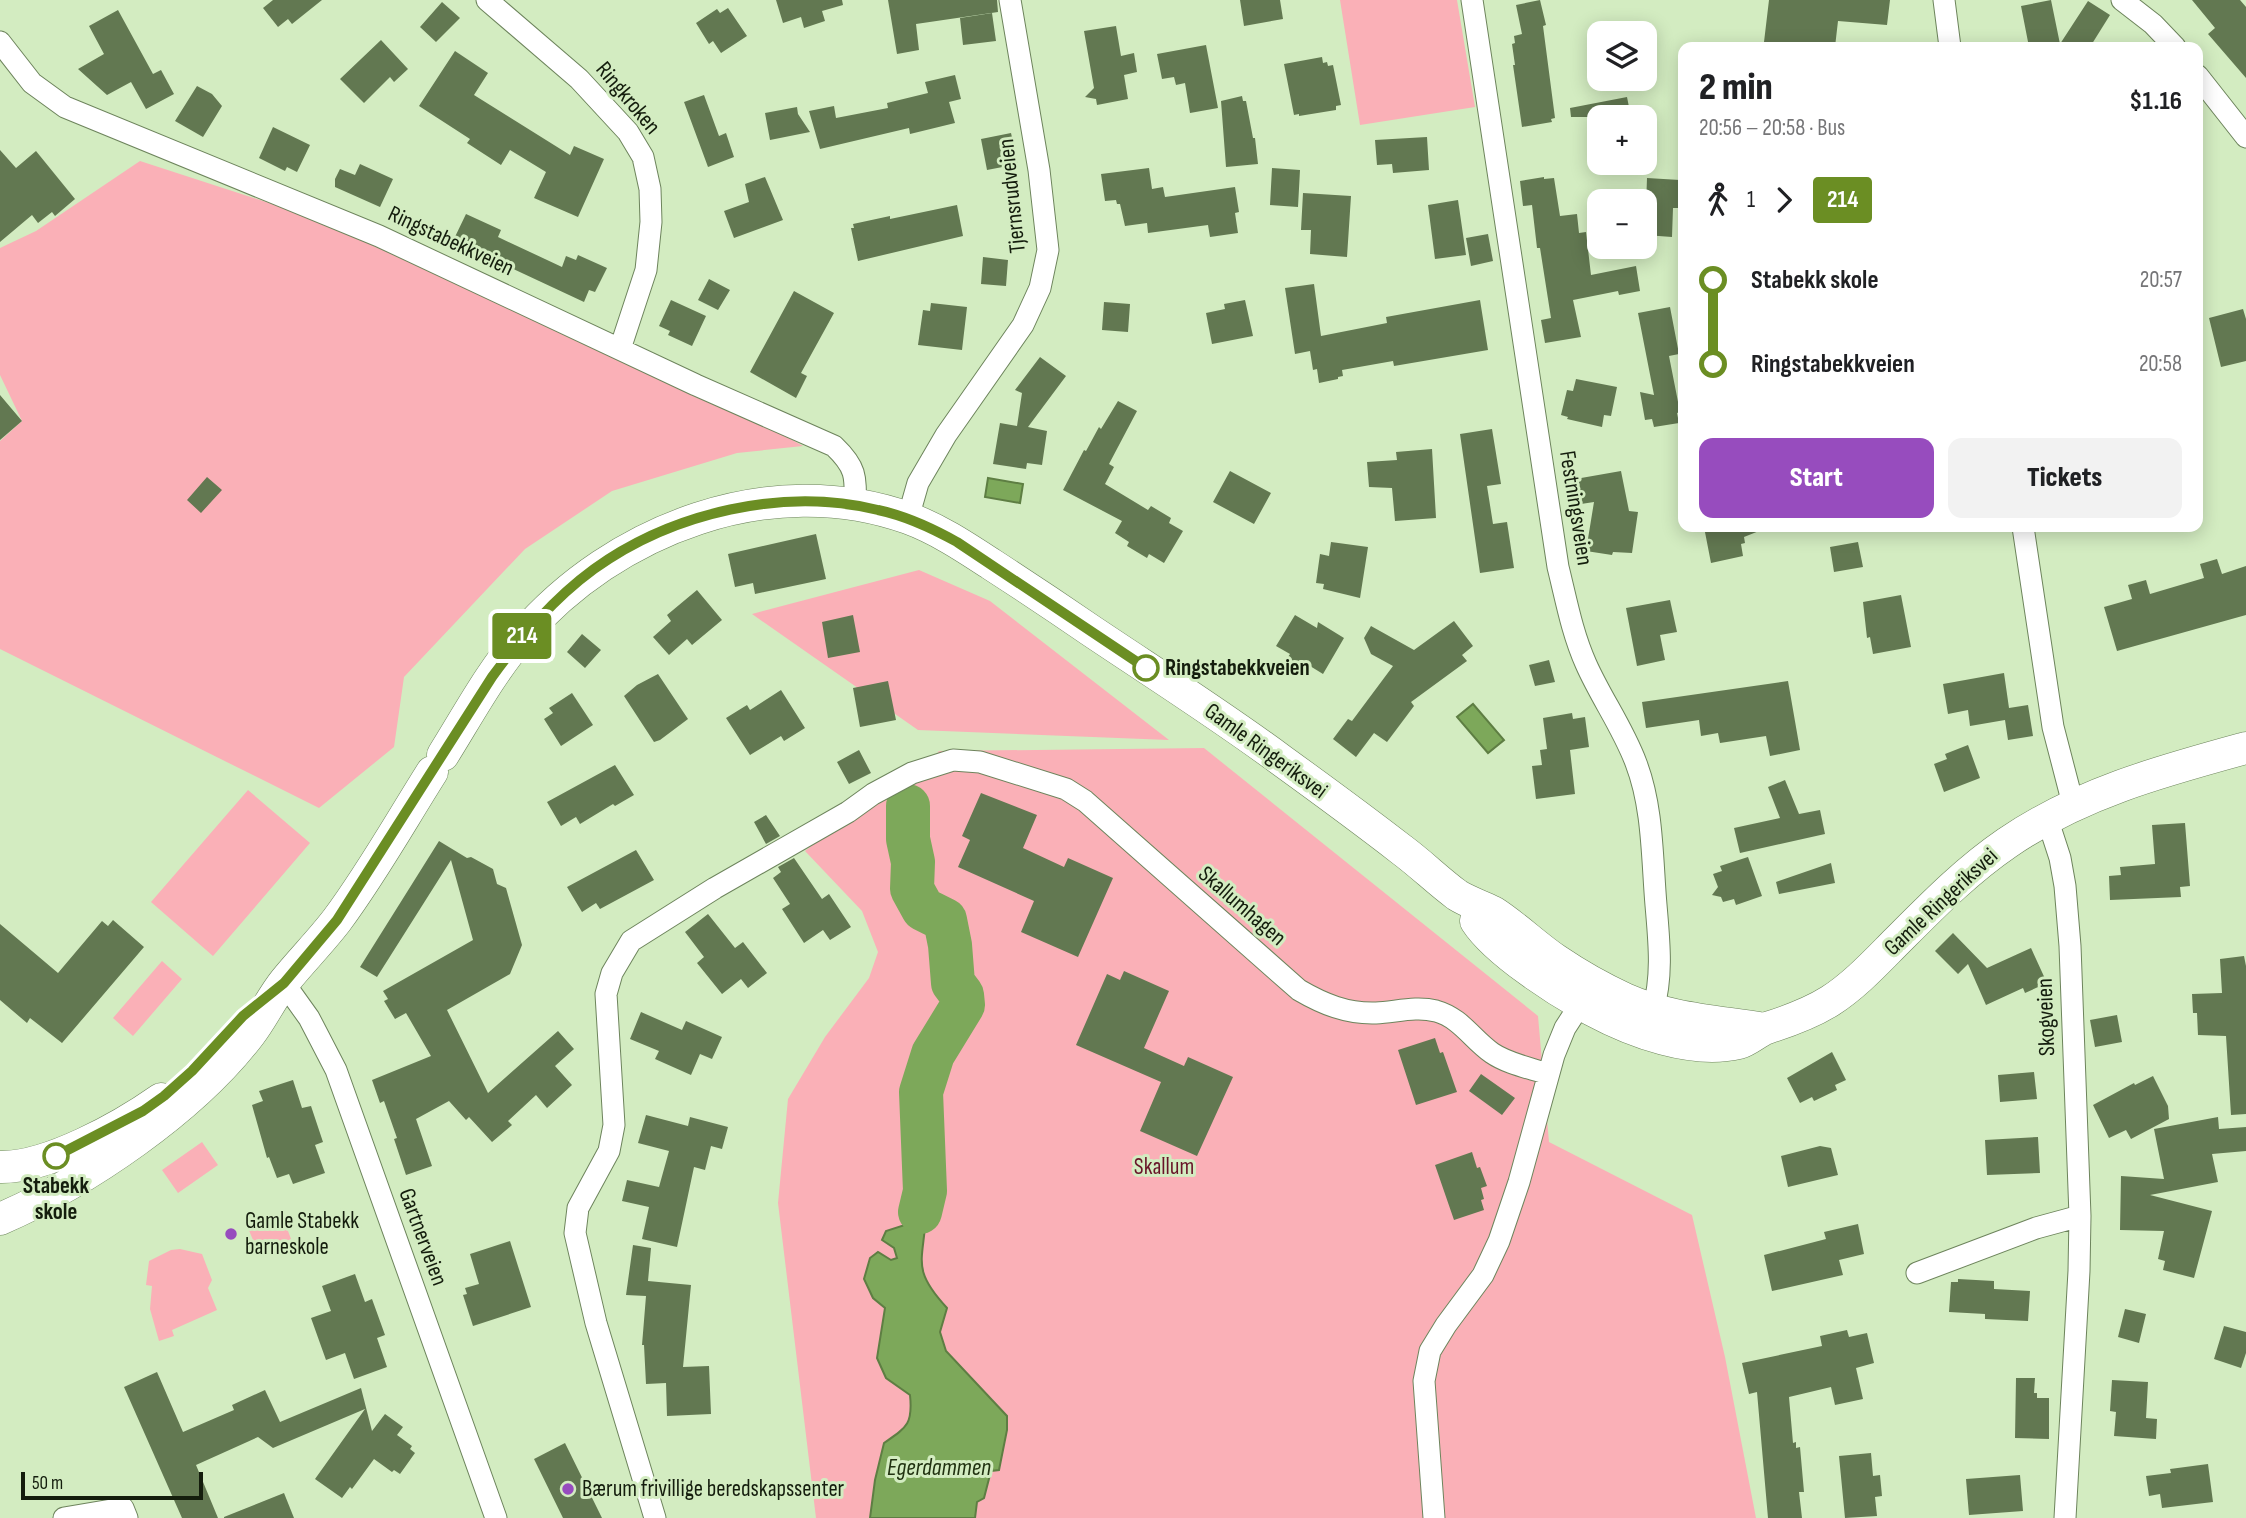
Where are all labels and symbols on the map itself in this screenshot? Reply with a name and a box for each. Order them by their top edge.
street label: Ringkroken [590,56,666,140]
street label: Tjernsrudveien [992,138,1032,254]
street label: Ringstabekkveien [384,200,518,282]
street label: Festningsveien [1553,449,1599,567]
line badge: 214 [482,613,562,659]
place label: Ringstabekkveien [1165,654,1310,682]
marker: Ringstabekkveien [1133,655,1159,681]
street label: Gamle Ringeriksvei [1199,697,1333,805]
street label: Gamle Ringeriksvei [1878,842,2004,962]
street label: Skallumhagen [1192,860,1292,952]
street label: Skogveien [2031,978,2061,1056]
marker: Stabekk skole [43,1143,69,1169]
park label: Skallum [1134,1153,1194,1181]
place label: Stabekk skole [23,1172,90,1226]
street label: Gartnerveien [393,1185,453,1289]
place label: Gamle Stabekk barneskole [245,1207,359,1261]
marker: Gamle Stabekk barneskole [223,1226,239,1242]
water label: Egerdammen [887,1453,991,1482]
scale bar [21,1469,203,1501]
place label: Bærum frivillige beredskapssenter [582,1475,845,1503]
marker: Bærum frivillige beredskapssenter [560,1481,576,1497]

